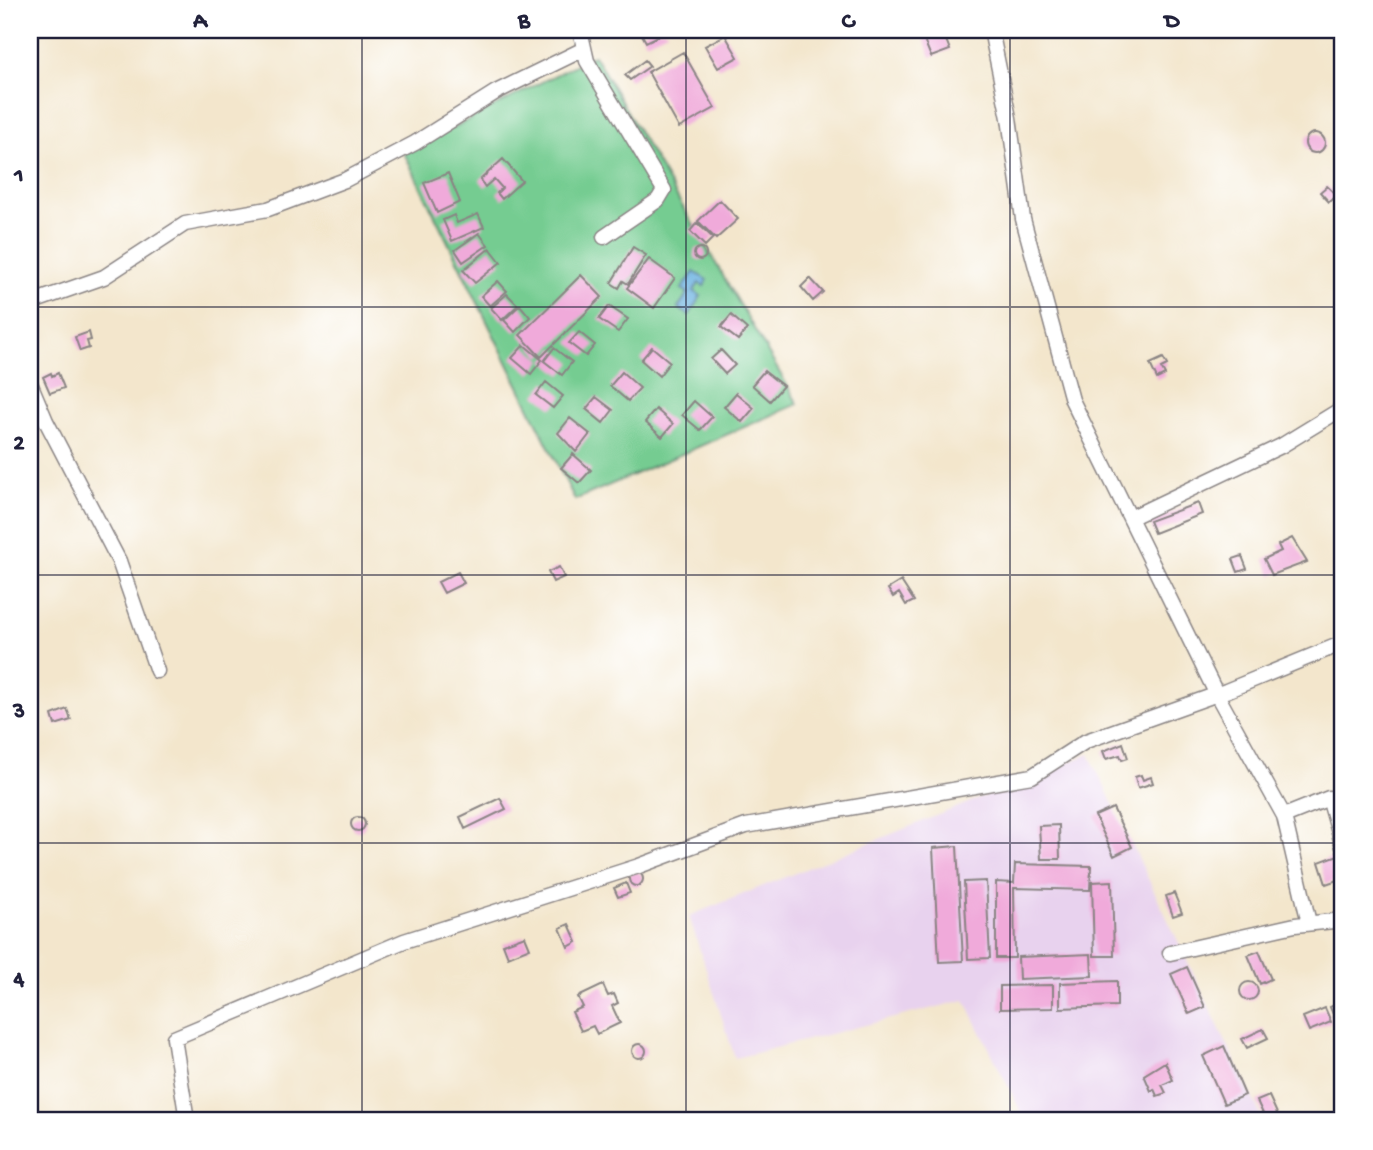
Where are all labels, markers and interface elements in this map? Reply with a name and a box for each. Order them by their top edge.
text: A [192,9,208,36]
text: B [517,9,531,36]
text: C [842,9,857,36]
text: D [1163,9,1181,36]
text: 1 [13,163,24,190]
text: 2 [13,431,25,458]
text: 3 [12,699,25,726]
text: 4 [13,967,25,994]

